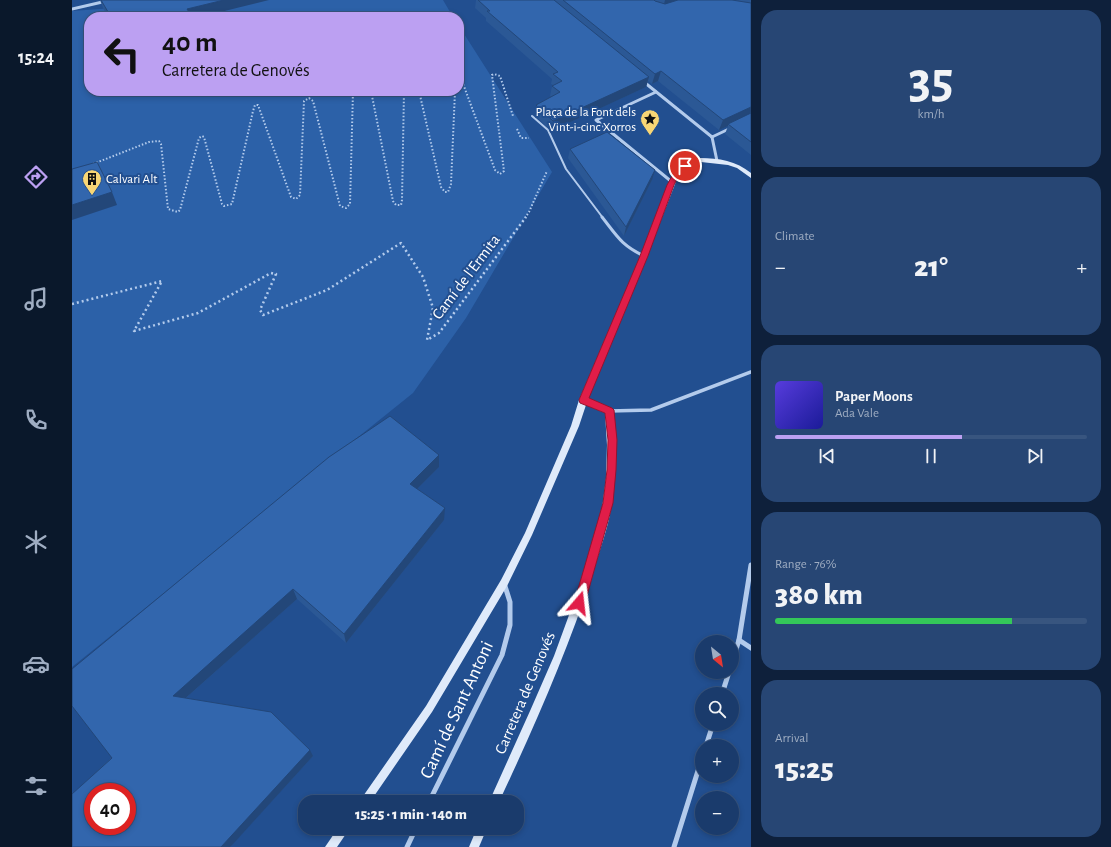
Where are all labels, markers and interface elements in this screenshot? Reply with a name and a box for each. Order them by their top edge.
icon: left [96,28,148,80]
text: 40 m [162,29,218,57]
text: 15:24 [18,49,54,67]
text: 35 [909,55,953,107]
text: Carretera de Genovés [162,62,310,80]
place label: Plaça de la Font dels Vint-i-cinc Xorros [536,106,636,134]
place icon: Plaça de la Font dels Vint-i-cinc Xorros [639,108,661,136]
text: km/h [918,108,944,121]
pin [668,149,702,183]
icon: arrive [674,155,696,177]
icon: directions [22,163,50,191]
building icon: Calvari Alt [81,168,103,196]
place label: Calvari Alt [106,173,158,186]
text: Climate [775,230,814,243]
street label: Camí de l'Ermita [429,232,503,322]
text: 21° [914,252,948,282]
text: − [775,256,786,278]
text: + [1076,256,1087,278]
icon: music [22,285,50,313]
text: Paper Moons [835,389,913,404]
icon: phone [22,406,50,434]
text: Ada Vale [835,407,879,420]
icon: previous [816,445,838,467]
icon: pause [920,445,942,467]
icon: next [1024,445,1046,467]
icon: climate [22,528,50,556]
text: Range · 76% [775,558,836,571]
text: 380 km [775,580,863,610]
position arrow [558,582,600,624]
street label: Carretera de Genovés [492,629,558,757]
north arrow [695,635,739,679]
map controls [695,635,739,835]
street label: Camí de Sant Antoni [417,638,497,782]
icon: car [22,650,50,678]
button: search [695,687,739,731]
text: Arrival [775,732,808,745]
button: + [695,739,739,783]
text: 15:25 [775,754,834,784]
icon: filters [22,772,50,800]
speed limit sign: 40 [84,783,136,835]
button: − [695,791,739,835]
text: 15:25 · 1 min · 140 m [355,807,467,822]

